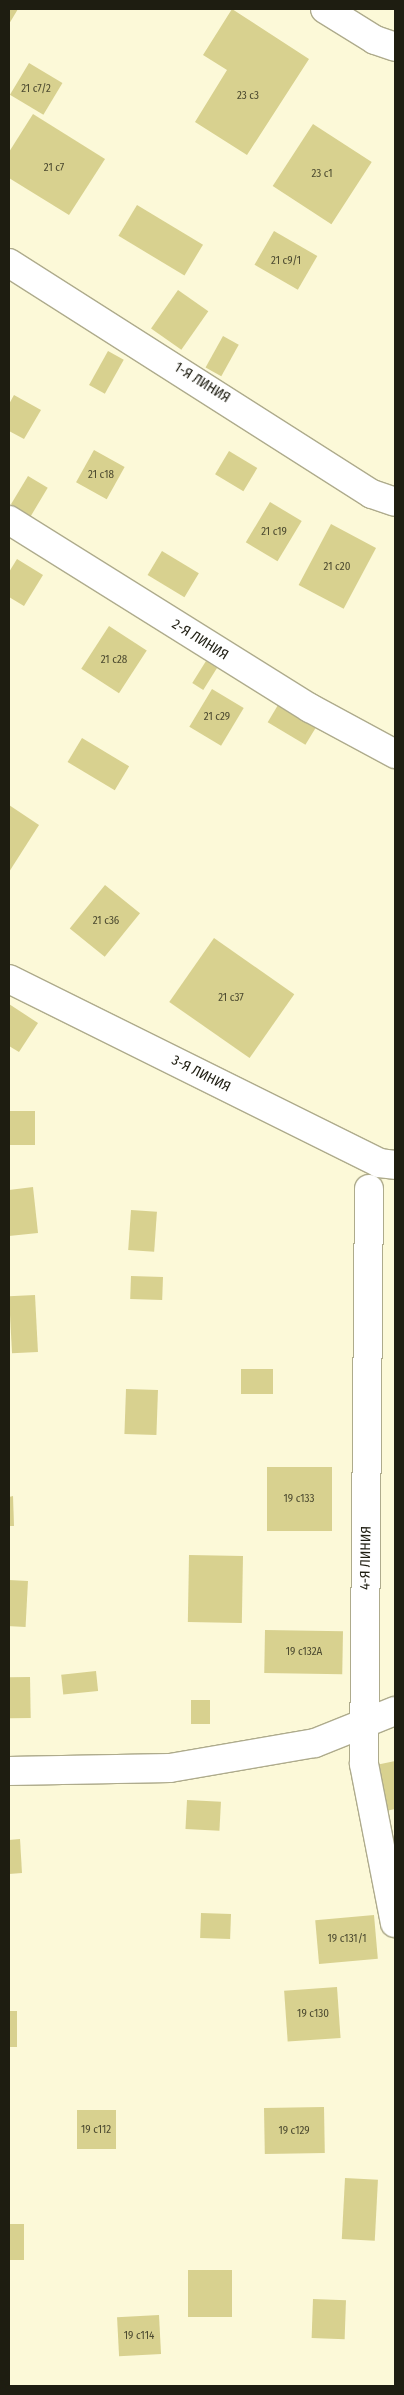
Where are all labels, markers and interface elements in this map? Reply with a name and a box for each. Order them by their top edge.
house number: 21 с7/2 [21,82,51,96]
house number: 23 с3 [237,89,259,103]
house number: 21 с7 [44,161,64,175]
house number: 23 с1 [311,167,333,181]
house number: 21 с9/1 [271,254,301,268]
street label: 1-Я ЛИНИЯ [171,359,233,407]
house number: 21 с18 [88,468,114,482]
house number: 21 с19 [261,525,287,539]
house number: 21 с20 [324,560,350,574]
street label: 2-Я ЛИНИЯ [169,616,231,664]
house number: 21 с28 [101,653,127,667]
house number: 21 с29 [204,710,230,724]
house number: 21 с36 [93,914,119,928]
house number: 21 с37 [218,991,244,1005]
street label: 3-Я ЛИНИЯ [169,1052,233,1096]
house number: 19 с133 [283,1492,315,1506]
street label: 4-Я ЛИНИЯ [357,1526,375,1590]
house number: 19 с132А [286,1645,322,1659]
house number: 19 с131/1 [328,1932,366,1946]
house number: 19 с130 [297,2007,329,2021]
house number: 19 с112 [81,2123,111,2137]
house number: 19 с129 [278,2124,310,2138]
house number: 19 с114 [124,2329,154,2343]

